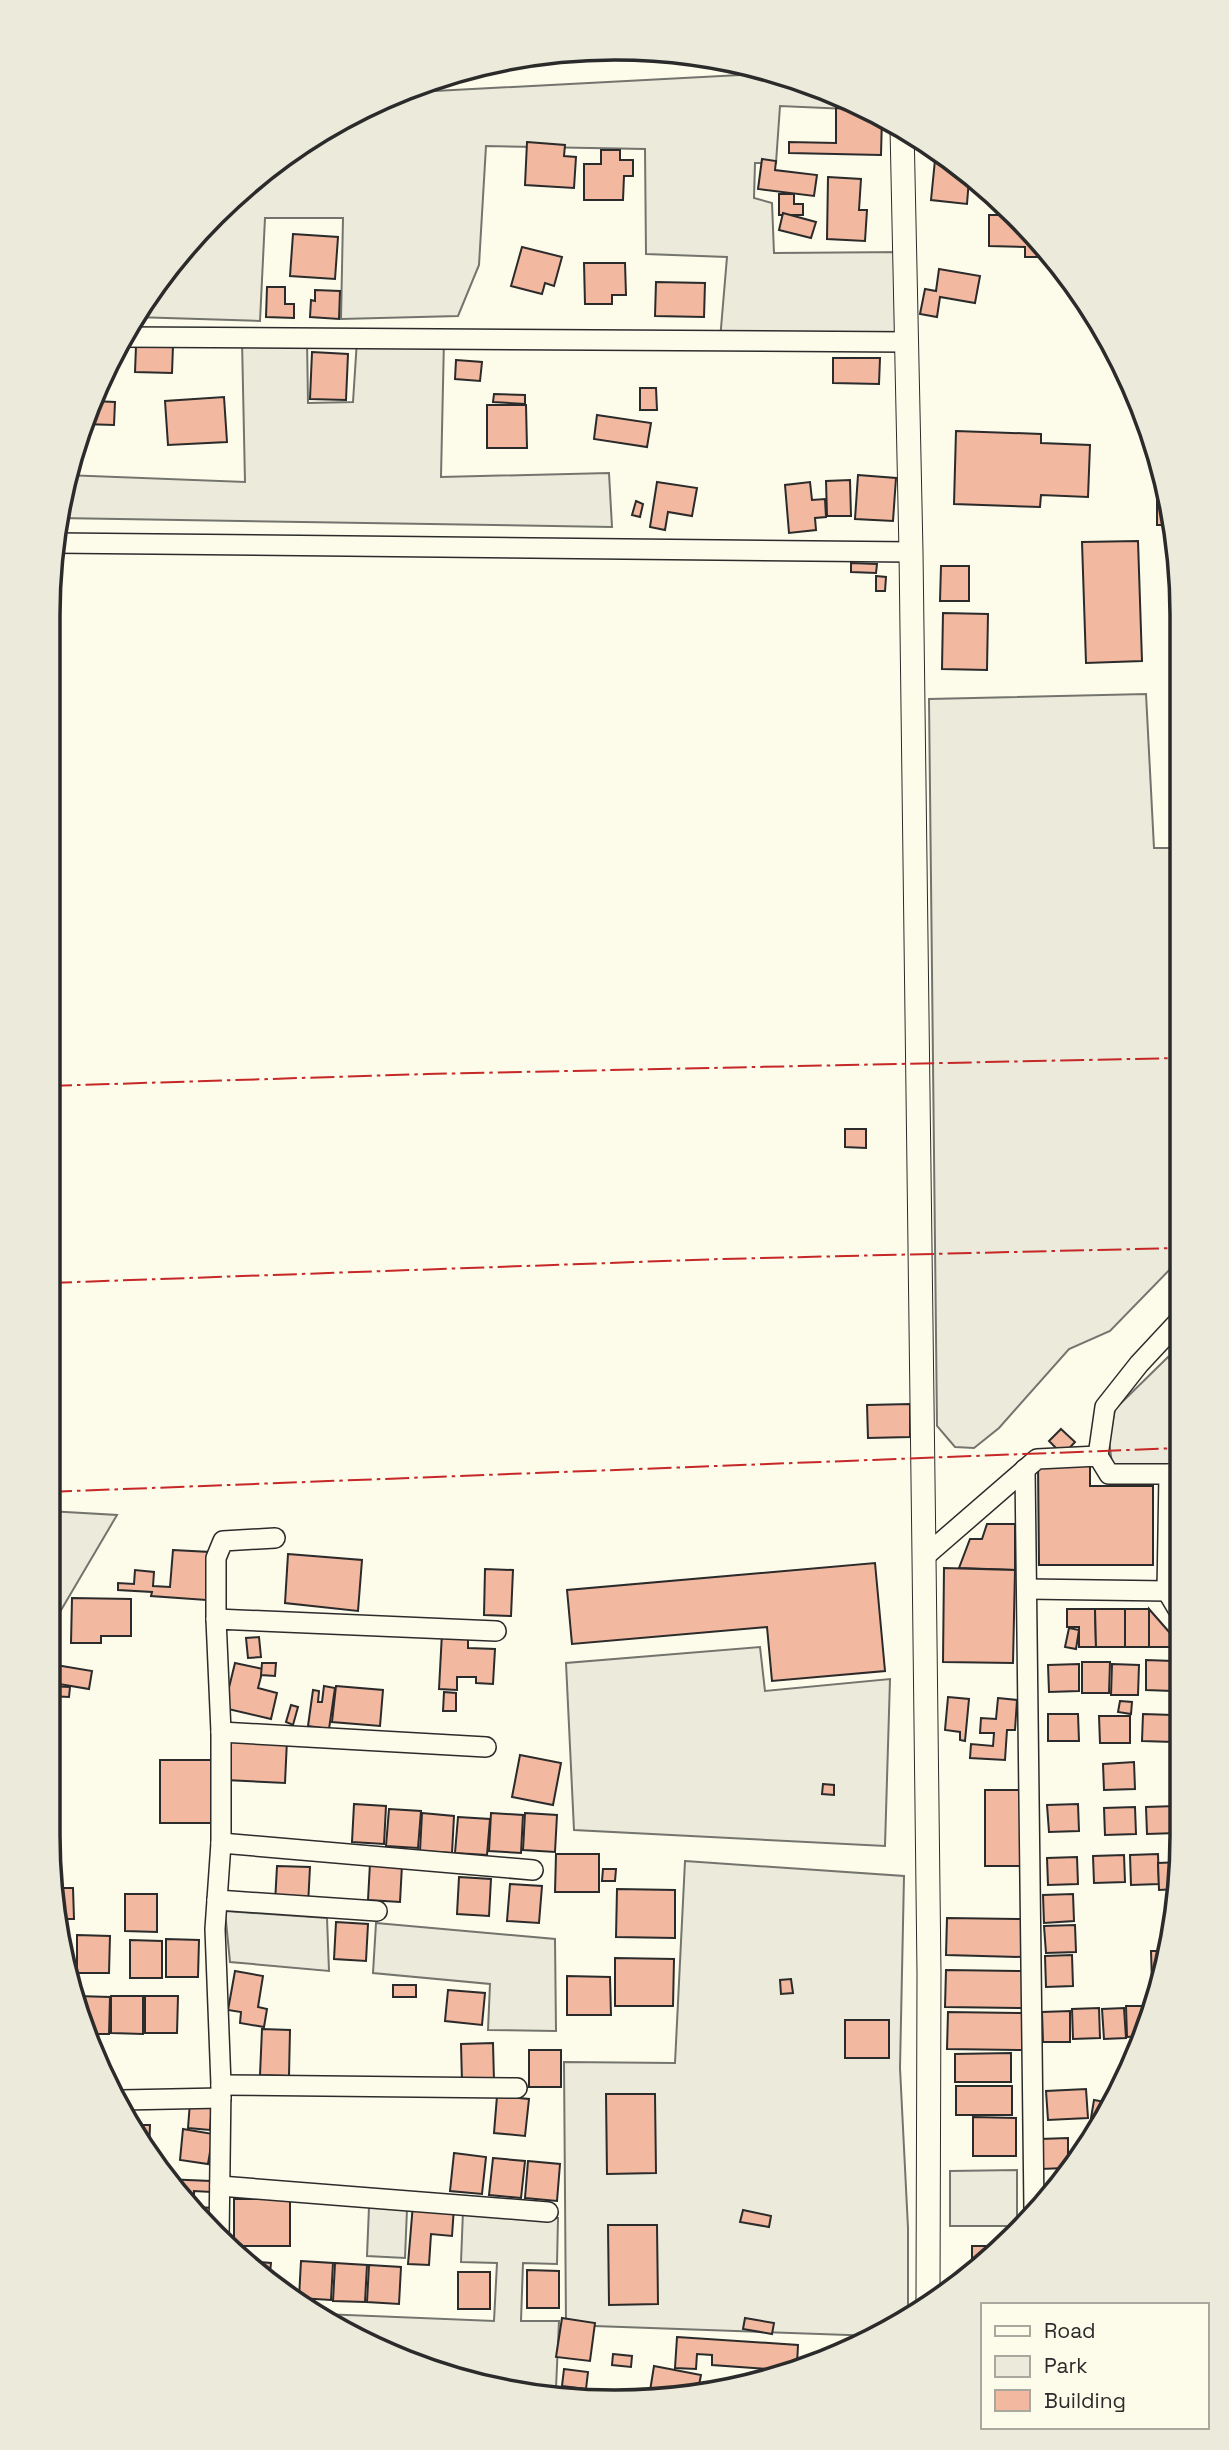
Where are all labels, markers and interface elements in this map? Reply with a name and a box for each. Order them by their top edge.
legend [981,2303,1208,2429]
text: Road [1044,2317,1096,2344]
text: Park [1044,2352,1088,2379]
text: Building [1044,2387,1126,2414]

